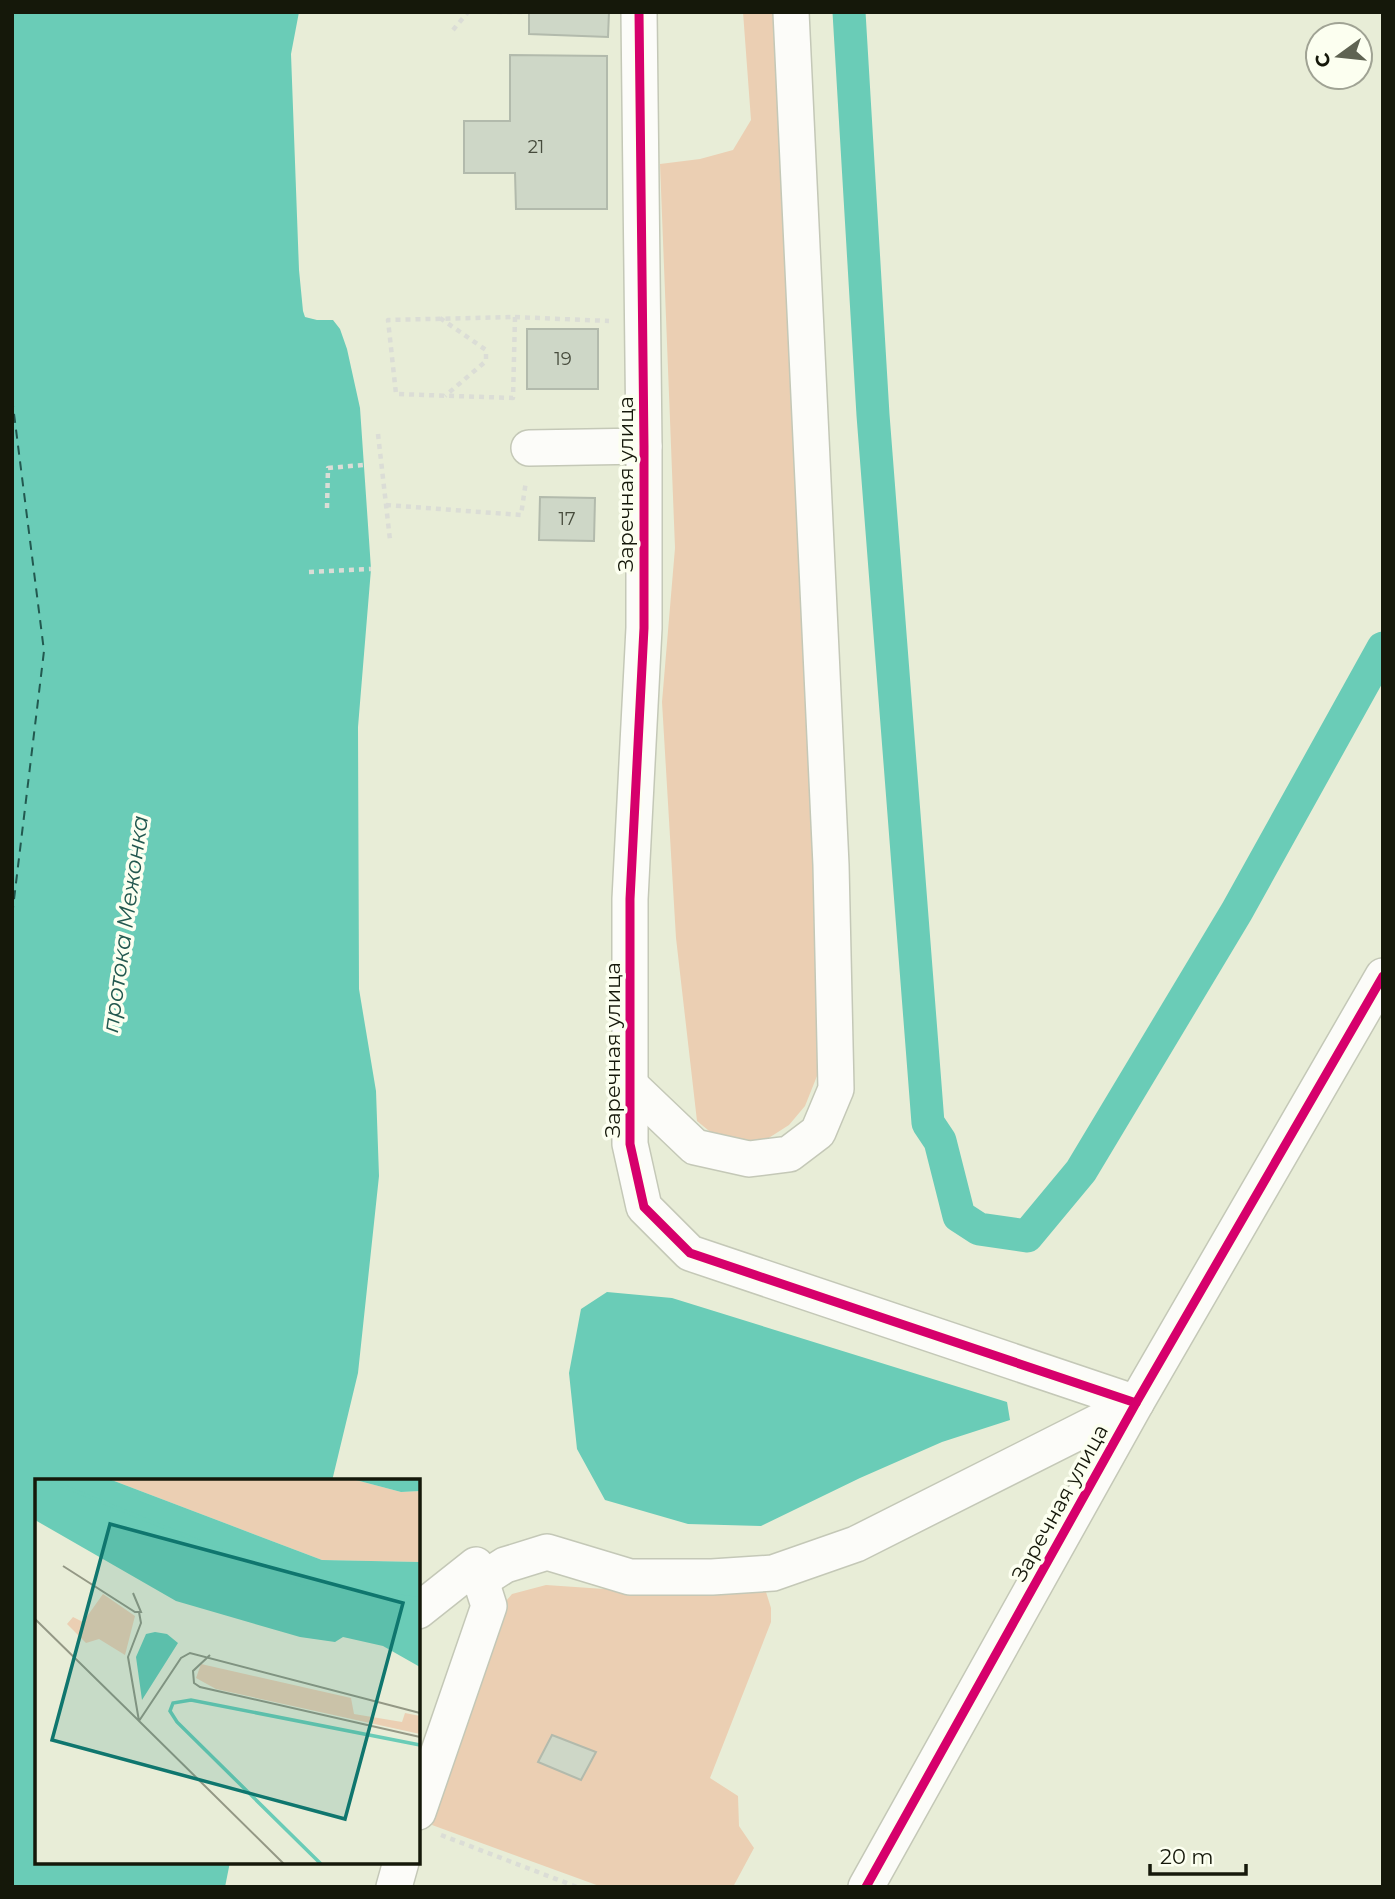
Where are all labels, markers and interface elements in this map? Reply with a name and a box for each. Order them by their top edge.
north arrow [1304,21,1374,91]
text: С [1310,50,1336,70]
house number: 21 [528,136,544,158]
house number: 19 [554,348,572,370]
street label: Заречная улица [613,396,638,572]
house number: 17 [558,508,576,530]
water label: протока Межонка [96,813,154,1035]
street label: Заречная улица [600,962,625,1138]
street label: Заречная улица [1006,1420,1113,1586]
inset map [35,1479,420,1864]
scale bar [1150,1832,1246,1876]
text: 20 m [1160,1844,1214,1869]

